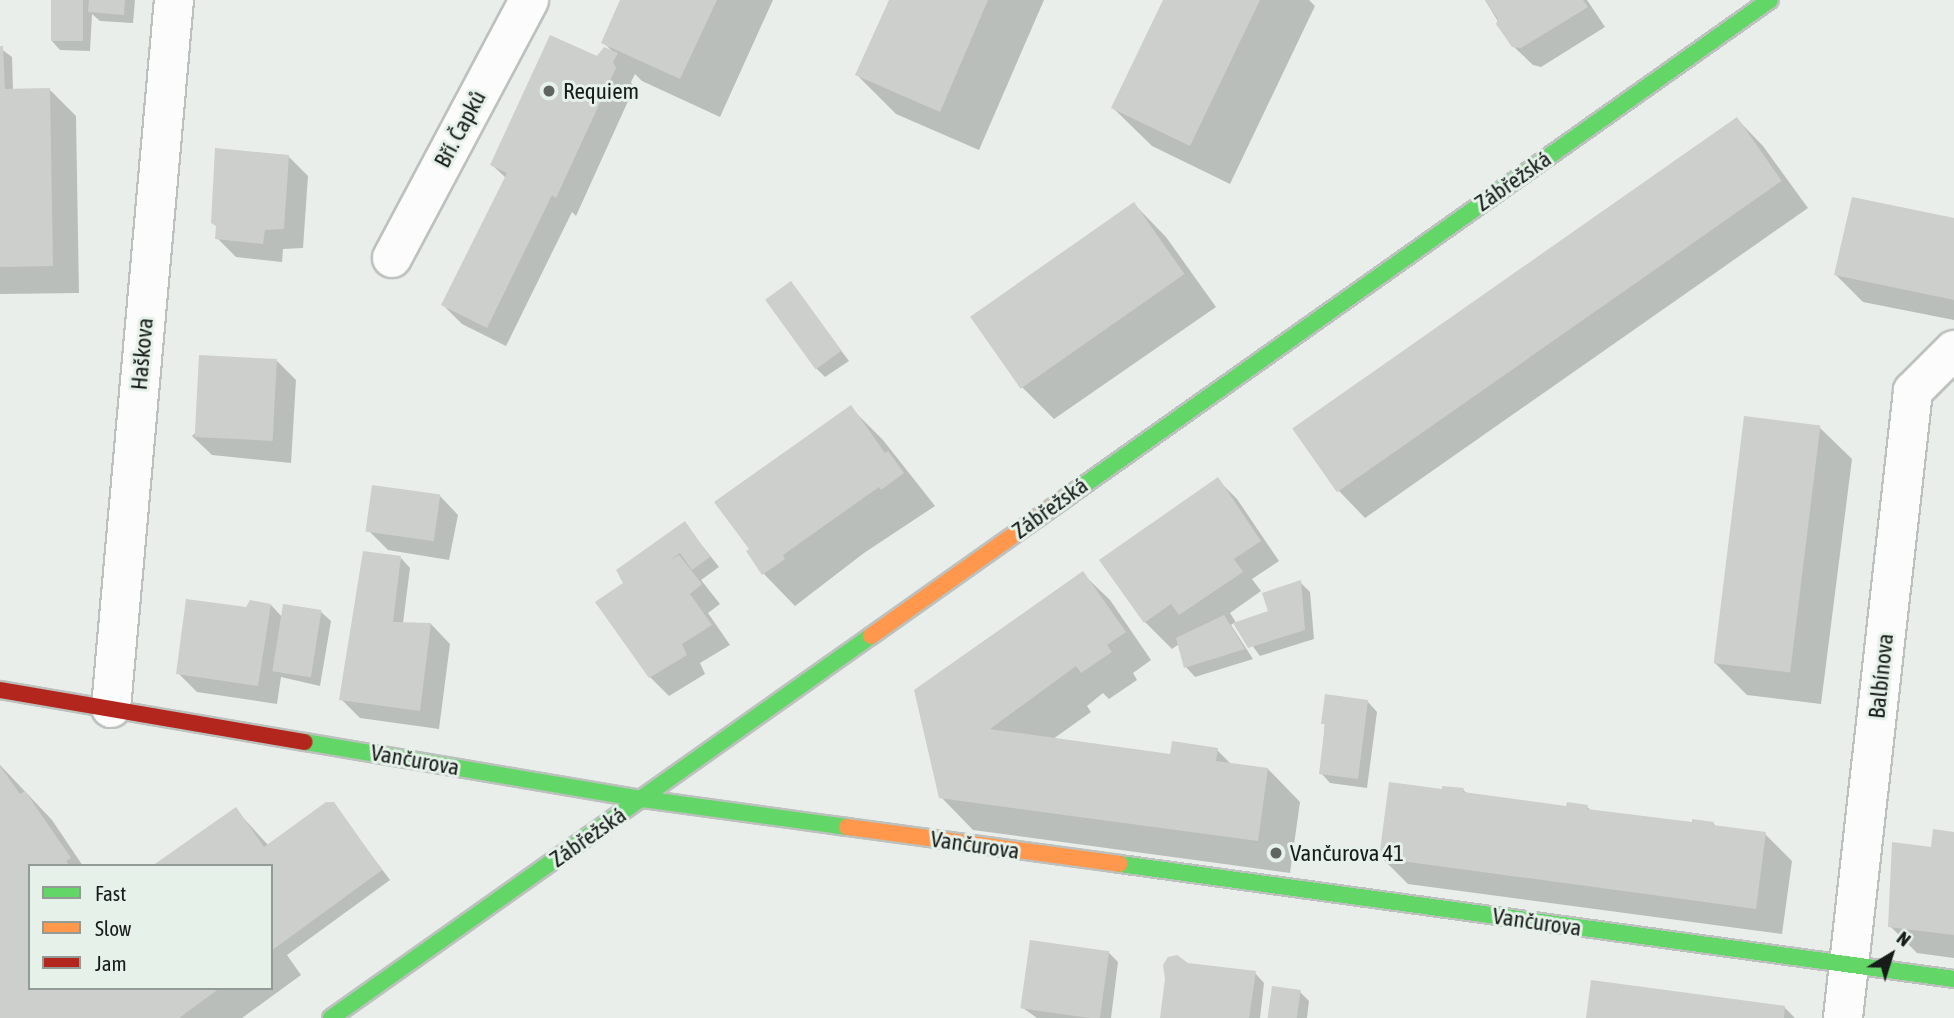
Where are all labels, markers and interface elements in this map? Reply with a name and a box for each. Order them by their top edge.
place label: Requiem [563,77,639,105]
marker: Requiem [541,83,557,99]
street label: Bří. Čapků [428,86,492,172]
street label: Zábřežská [1470,145,1556,217]
street label: Haškova [125,317,159,391]
street label: Zábřežská [1007,471,1093,545]
street label: Balbínova [1863,632,1899,720]
street label: Vančurova [369,739,461,781]
street label: Zábřežská [545,801,631,873]
street label: Vančurova [929,825,1021,865]
place label: Vančurova 41 [1290,839,1404,867]
marker: Vančurova 41 [1268,845,1284,861]
legend [28,864,273,990]
text: Fast [95,881,126,905]
street label: Vančurova [1491,902,1583,942]
text: Slow [95,916,131,940]
north arrow [1856,920,1926,990]
text: N [1893,926,1915,951]
text: Jam [95,951,127,975]

